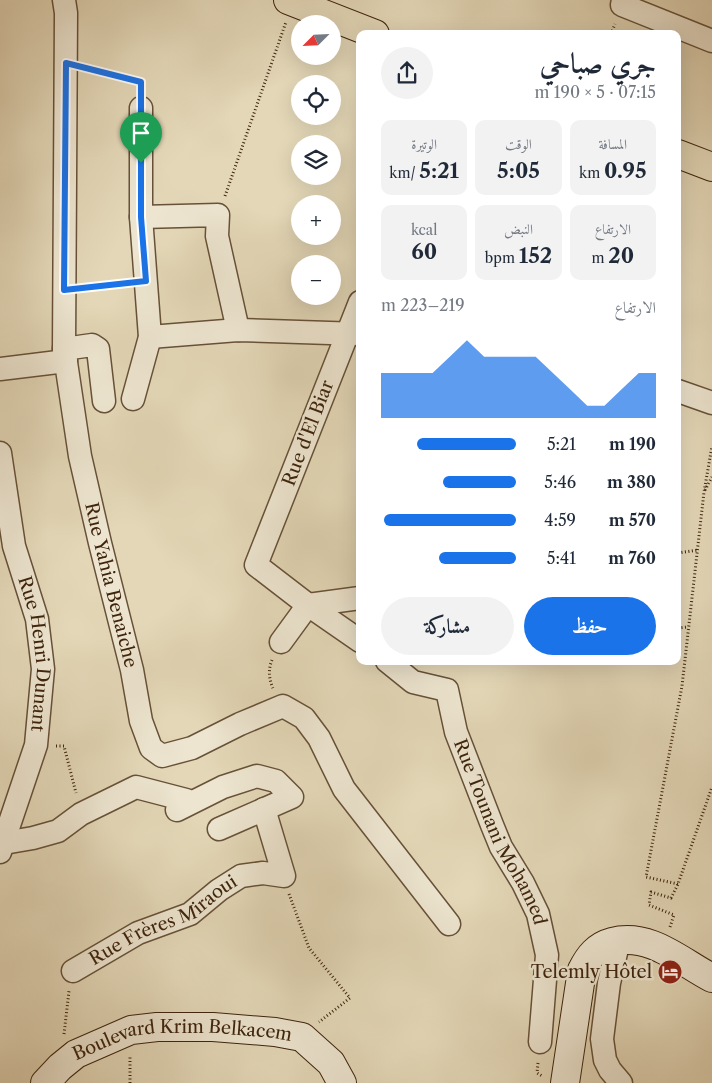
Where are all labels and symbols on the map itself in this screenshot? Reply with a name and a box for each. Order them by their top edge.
north arrow [291,15,341,65]
pin [120,112,162,163]
street label: Rue d'El Biar [278,377,338,489]
street label: Rue Yahia Benaiche [80,500,142,670]
street label: Rue Henri Dunant [13,573,54,733]
street label: Rue Tounani Mohamed [449,736,551,927]
street label: Rue Frères Miraoui [85,870,241,970]
hotel icon: Telemly Hôtel [657,959,683,985]
place label: Telemly Hôtel [531,961,652,983]
street label: Boulevard Krim Belkacem [69,1016,294,1065]

